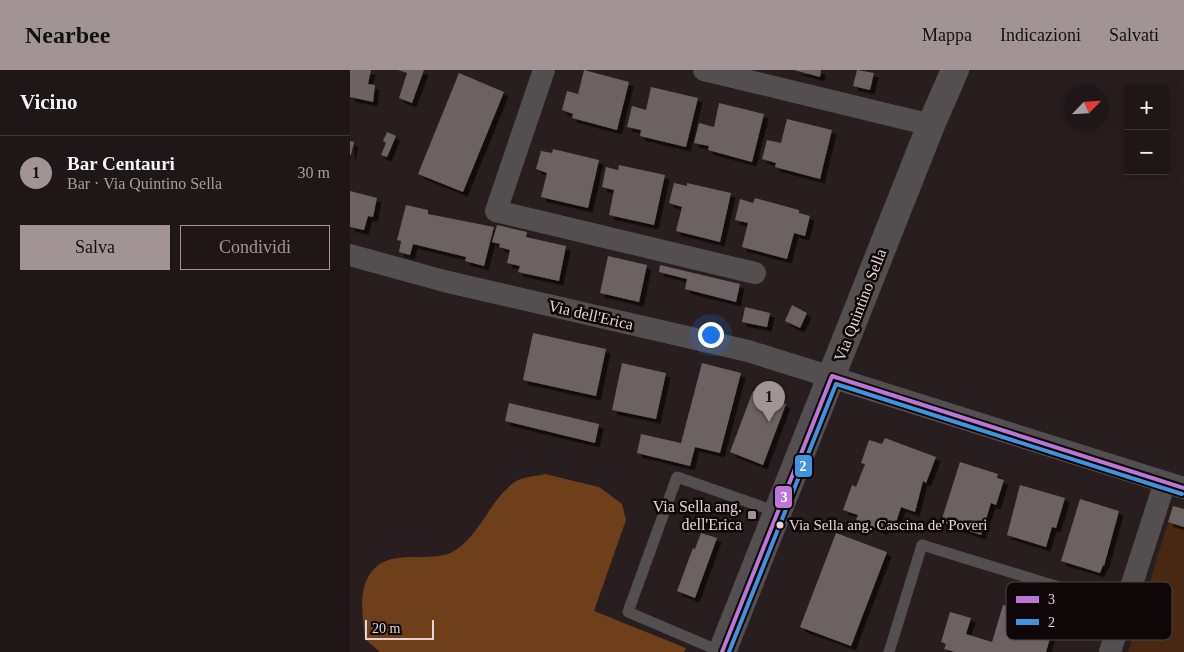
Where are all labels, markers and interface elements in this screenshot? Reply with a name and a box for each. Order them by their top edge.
text: Nearbee [25,22,110,48]
text: Mappa [922,25,972,45]
text: Indicazioni [1000,25,1081,45]
text: Salvati [1109,25,1159,45]
north arrow [1064,85,1109,130]
map controls [1124,85,1169,175]
button: + [1124,85,1169,130]
text: Vicino [20,90,78,114]
button: − [1124,130,1169,175]
text: Bar Centauri [67,153,175,174]
text: 1 [32,164,40,181]
text: 30 m [298,164,330,181]
text: Bar · Via Quintino Sella [67,175,222,192]
button: Salva [20,225,170,270]
button: Condividi [180,225,330,270]
street label: Via Quintino Sella [831,246,889,364]
street label: Via dell'Erica [547,297,635,333]
your location [698,322,724,348]
pin: 1 [753,381,785,422]
line badge: 2 [794,454,813,478]
text: 2 [800,459,807,474]
line badge: 3 [774,485,793,509]
text: 3 [781,490,788,505]
place label: Via Sella ang. dell'Erica [653,498,742,533]
marker: Via Sella ang. dell'Erica [746,509,758,521]
place label: Via Sella ang. Cascina de' Poveri [789,517,987,533]
marker: Via Sella ang. Cascina de' Poveri [775,520,785,530]
legend [1006,582,1172,640]
text: 3 [1048,592,1055,607]
text: 2 [1048,615,1055,630]
scale bar [365,617,434,640]
text: 20 m [372,621,400,636]

